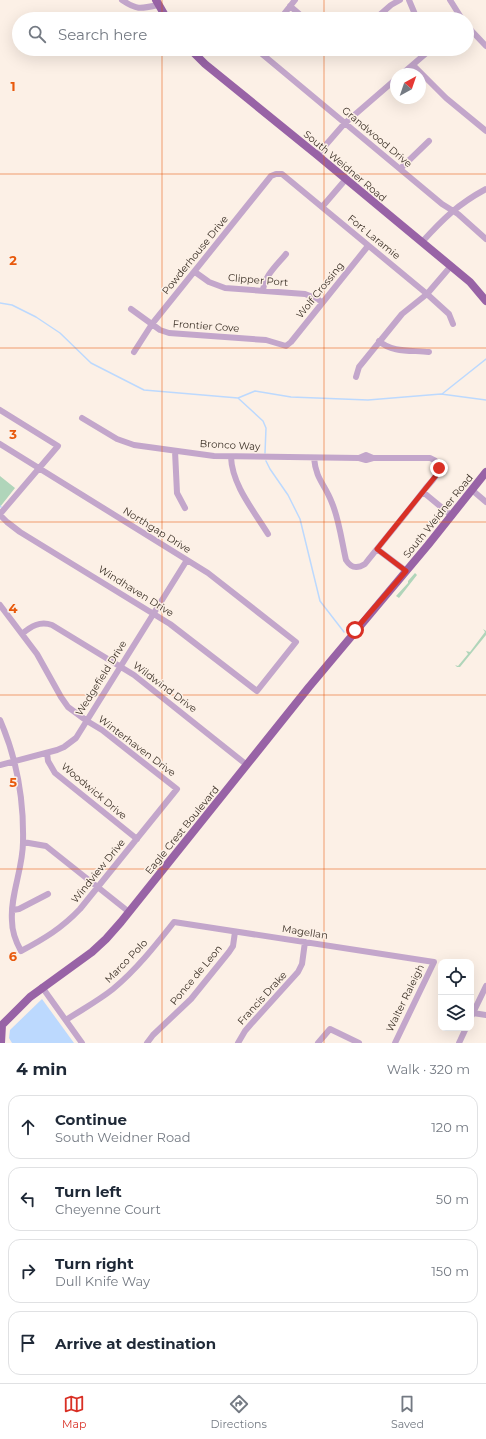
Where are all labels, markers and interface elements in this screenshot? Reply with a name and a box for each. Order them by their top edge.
search box [12,12,474,56]
icon: search [26,23,48,45]
text: Search here [58,25,147,44]
north arrow [390,68,426,104]
text: 1 [10,78,16,94]
street label: Grandwood Drive [339,104,415,170]
street label: South Weidner Road [301,128,389,204]
street label: Fort Laramie [345,212,403,262]
street label: Powderhouse Drive [159,213,231,297]
text: 2 [9,252,17,268]
street label: Wolf Crossing [293,259,347,321]
street label: Clipper Port [227,271,289,289]
street label: Frontier Cove [172,317,240,335]
text: 3 [8,426,17,442]
street label: Bronco Way [199,437,261,453]
route end [430,459,448,477]
street label: South Weidner Road [400,471,476,561]
street label: Northgap Drive [121,504,193,556]
street label: Windhaven Drive [96,563,176,619]
text: 4 [9,600,18,616]
route start [346,621,364,639]
street label: Wedgefield Drive [73,638,129,718]
street label: Wildwind Drive [130,659,200,715]
street label: Winterhaven Drive [96,713,178,779]
street label: Woodwick Drive [59,760,129,822]
text: 5 [9,774,17,790]
street label: Eagle Crest Boulevard [142,783,222,877]
street label: Windview Drive [68,836,128,906]
street label: Magellan [281,922,329,942]
street label: Marco Polo [102,936,150,986]
street label: Ponce de Leon [167,942,225,1008]
text: 6 [9,948,18,964]
map controls [438,959,474,1031]
button: locate [438,959,474,995]
street label: Walter Raleigh [383,962,427,1034]
street label: Francis Drake [234,968,290,1028]
button: layers [438,995,474,1031]
text: 4 min [16,1059,67,1079]
text: Walk · 320 m [387,1061,470,1077]
text: Continue [55,1110,127,1129]
icon: ahead [17,1116,39,1138]
text: 120 m [431,1119,469,1135]
text: South Weidner Road [55,1129,191,1145]
text: Turn left [55,1182,122,1201]
icon: left [17,1188,39,1210]
text: 50 m [436,1191,469,1207]
text: Cheyenne Court [55,1201,161,1217]
text: Turn right [55,1254,134,1273]
icon: right [17,1260,39,1282]
text: 150 m [431,1263,469,1279]
text: Dull Knife Way [55,1273,150,1289]
icon: arrive [17,1332,39,1354]
text: Arrive at destination [55,1334,216,1353]
tab: Map [62,1393,86,1431]
tab: Directions [211,1393,267,1431]
tab: Saved [391,1393,424,1431]

